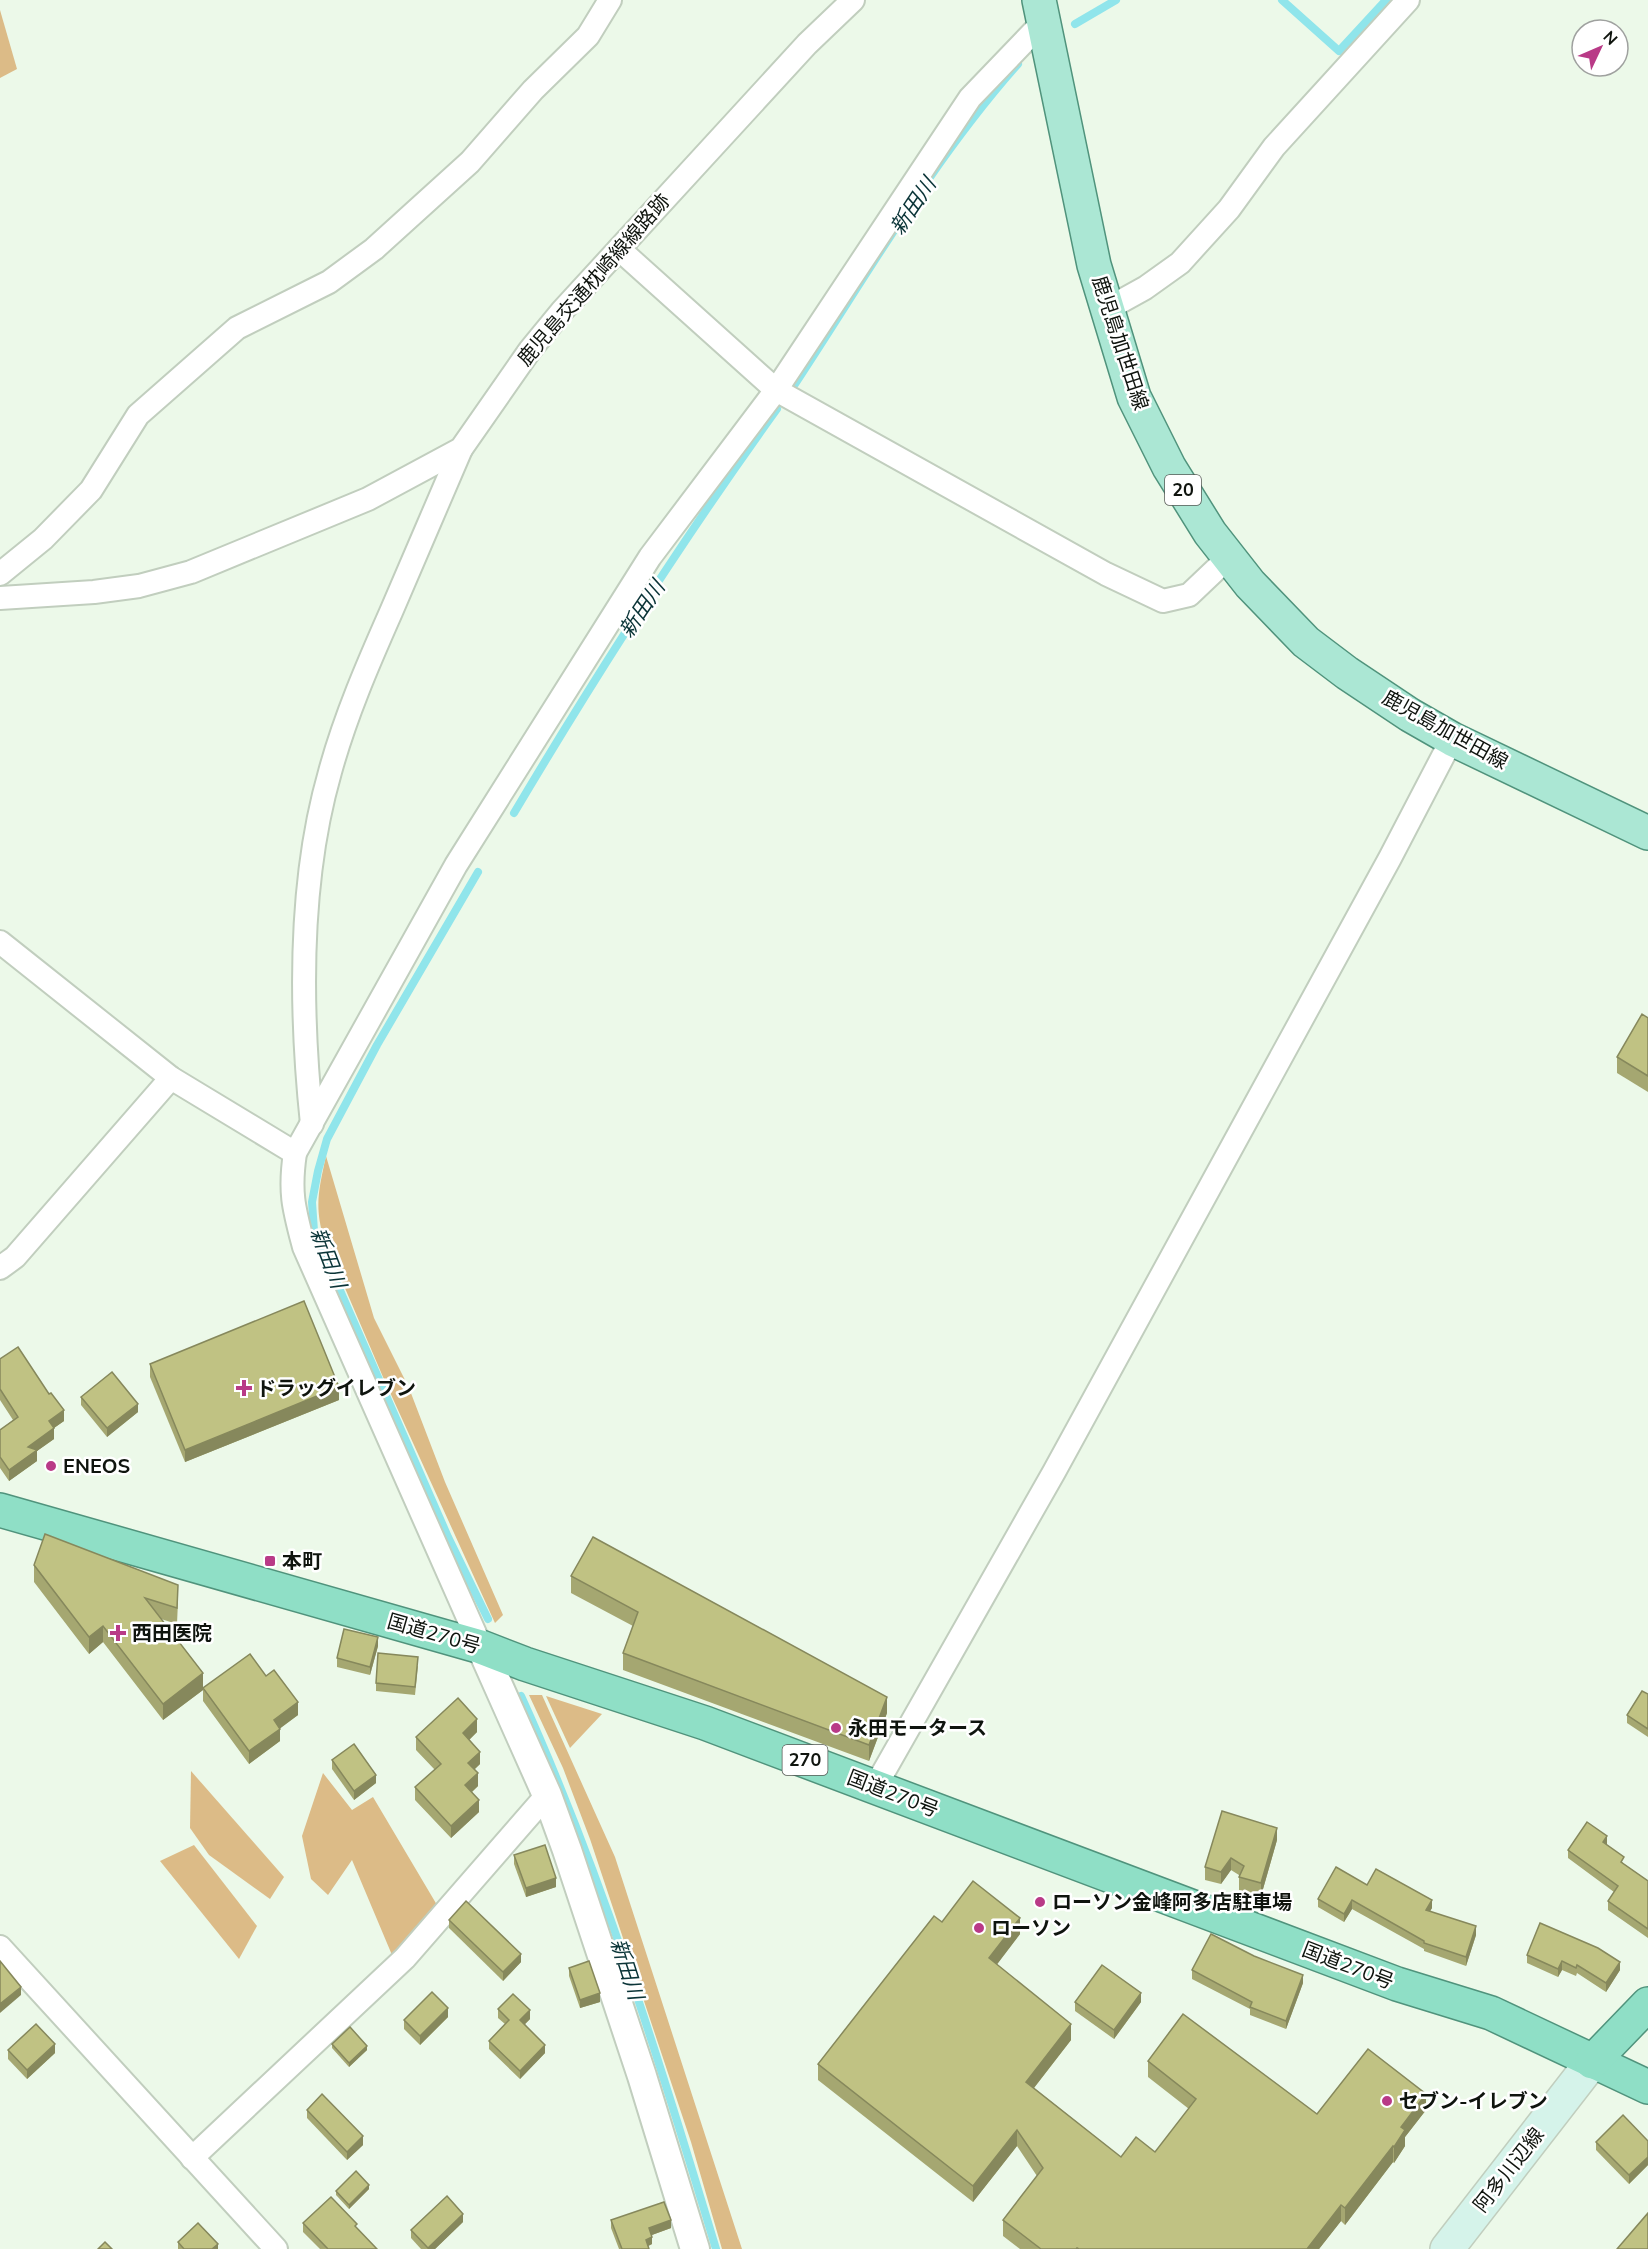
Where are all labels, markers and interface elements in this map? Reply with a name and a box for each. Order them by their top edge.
north arrow [1570,18,1630,78]
text: N [1598,26,1622,50]
water label: 新田川 [884,170,943,240]
street label: 鹿児島交通枕崎線線路跡 [512,188,676,372]
street label: 鹿児島加世田線 [1086,272,1154,414]
road number: 20 [1165,475,1201,505]
water label: 新田川 [613,573,672,643]
street label: 鹿児島加世田線 [1377,684,1513,776]
water label: 新田川 [304,1224,353,1294]
place label: ドラッグイレブン [256,1375,416,1402]
marker: ドラッグイレブン [237,1381,251,1395]
place label: ENEOS [63,1453,130,1480]
marker: ENEOS [44,1459,58,1473]
place label: 本町 [282,1548,322,1575]
marker: 本町 [263,1554,277,1568]
street label: 国道270号 [384,1608,484,1660]
place label: 西田医院 [132,1620,212,1647]
marker: 西田医院 [109,1624,127,1642]
place label: 永田モータース [848,1715,987,1742]
marker: 永田モータース [829,1721,843,1735]
road number: 270 [782,1745,828,1775]
street label: 国道270号 [843,1764,943,1824]
place label: ローソン金峰阿多店駐車場 [1052,1889,1292,1916]
marker: ローソン金峰阿多店駐車場 [1033,1895,1047,1909]
place label: ローソン [991,1915,1071,1942]
marker: ローソン [972,1921,986,1935]
water label: 新田川 [604,1935,651,2005]
street label: 国道270号 [1298,1936,1398,1996]
place label: セブン-イレブン [1399,2088,1548,2115]
marker: セブン-イレブン [1380,2094,1394,2108]
street label: 阿多川辺線 [1468,2122,1550,2218]

